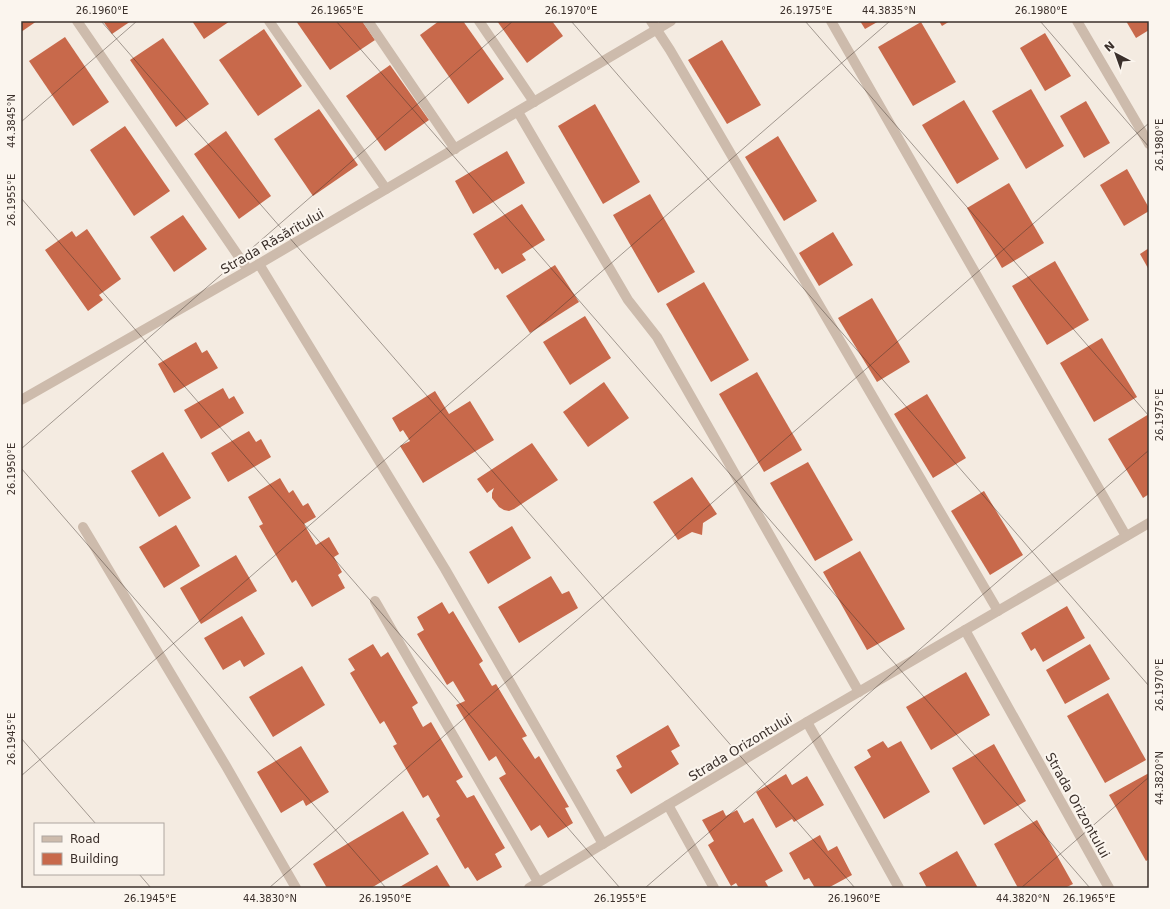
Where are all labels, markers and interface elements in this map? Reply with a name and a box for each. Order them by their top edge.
text: 26.1960°E [76,5,128,16]
text: 26.1965°E [311,5,363,16]
text: 26.1970°E [545,5,597,16]
text: 26.1975°E [780,5,832,16]
text: 44.3835°N [862,5,916,16]
text: 26.1980°E [1015,5,1067,16]
north arrow [1096,34,1136,74]
text: N [1102,39,1118,55]
text: 44.3845°N [6,94,17,148]
text: 26.1980°E [1154,119,1165,171]
text: 26.1955°E [6,174,17,226]
street label: Strada Răsăritului [218,206,326,277]
text: 26.1975°E [1154,389,1165,441]
text: 26.1950°E [6,443,17,495]
text: 26.1970°E [1154,659,1165,711]
street label: Strada Orizontului [686,711,795,784]
text: 26.1945°E [6,713,17,765]
street label: Strada Orizontului [1042,750,1113,860]
text: 44.3820°N [1154,751,1165,805]
legend [34,823,164,875]
text: Road [70,832,100,846]
text: Building [70,852,119,866]
text: 26.1945°E [124,893,176,904]
text: 44.3830°N [243,893,297,904]
text: 26.1950°E [359,893,411,904]
text: 26.1955°E [594,893,646,904]
text: 26.1960°E [828,893,880,904]
text: 44.3820°N [996,893,1050,904]
text: 26.1965°E [1063,893,1115,904]

